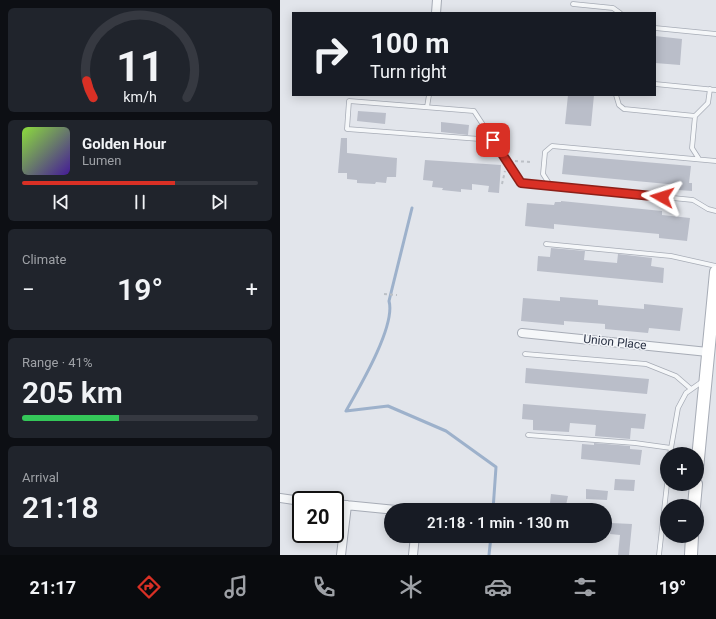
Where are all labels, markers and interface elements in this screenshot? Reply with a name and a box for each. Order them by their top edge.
text: 100 m [370,27,449,60]
icon: right [304,28,356,80]
text: 11 [116,42,164,91]
text: Turn right [370,61,447,82]
text: km/h [123,89,157,105]
pin [476,123,510,157]
icon: arrive [482,129,504,151]
text: Golden Hour [82,135,166,153]
text: Lumen [82,153,121,168]
position arrow [641,176,683,218]
icon: previous [50,191,72,213]
icon: pause [129,191,151,213]
icon: next [208,191,230,213]
text: Climate [22,252,66,267]
text: 19° [117,272,163,307]
text: − [22,277,35,302]
text: + [246,277,258,302]
street label: Union Place [583,332,647,352]
text: Range · 41% [22,355,92,370]
text: 205 km [22,375,123,410]
map controls [660,447,704,543]
button: + [660,447,704,491]
text: Arrival [22,470,59,485]
text: 21:18 [22,490,99,525]
speed limit sign: 20 [292,491,344,543]
button: − [660,499,704,543]
text: 21:18 · 1 min · 130 m [427,514,569,532]
icon: directions [135,573,163,601]
icon: music [222,573,250,601]
icon: phone [310,573,338,601]
icon: climate [397,573,425,601]
icon: car [484,573,512,601]
icon: filters [571,573,599,601]
text: 21:17 [30,577,76,598]
text: 19° [659,577,686,598]

